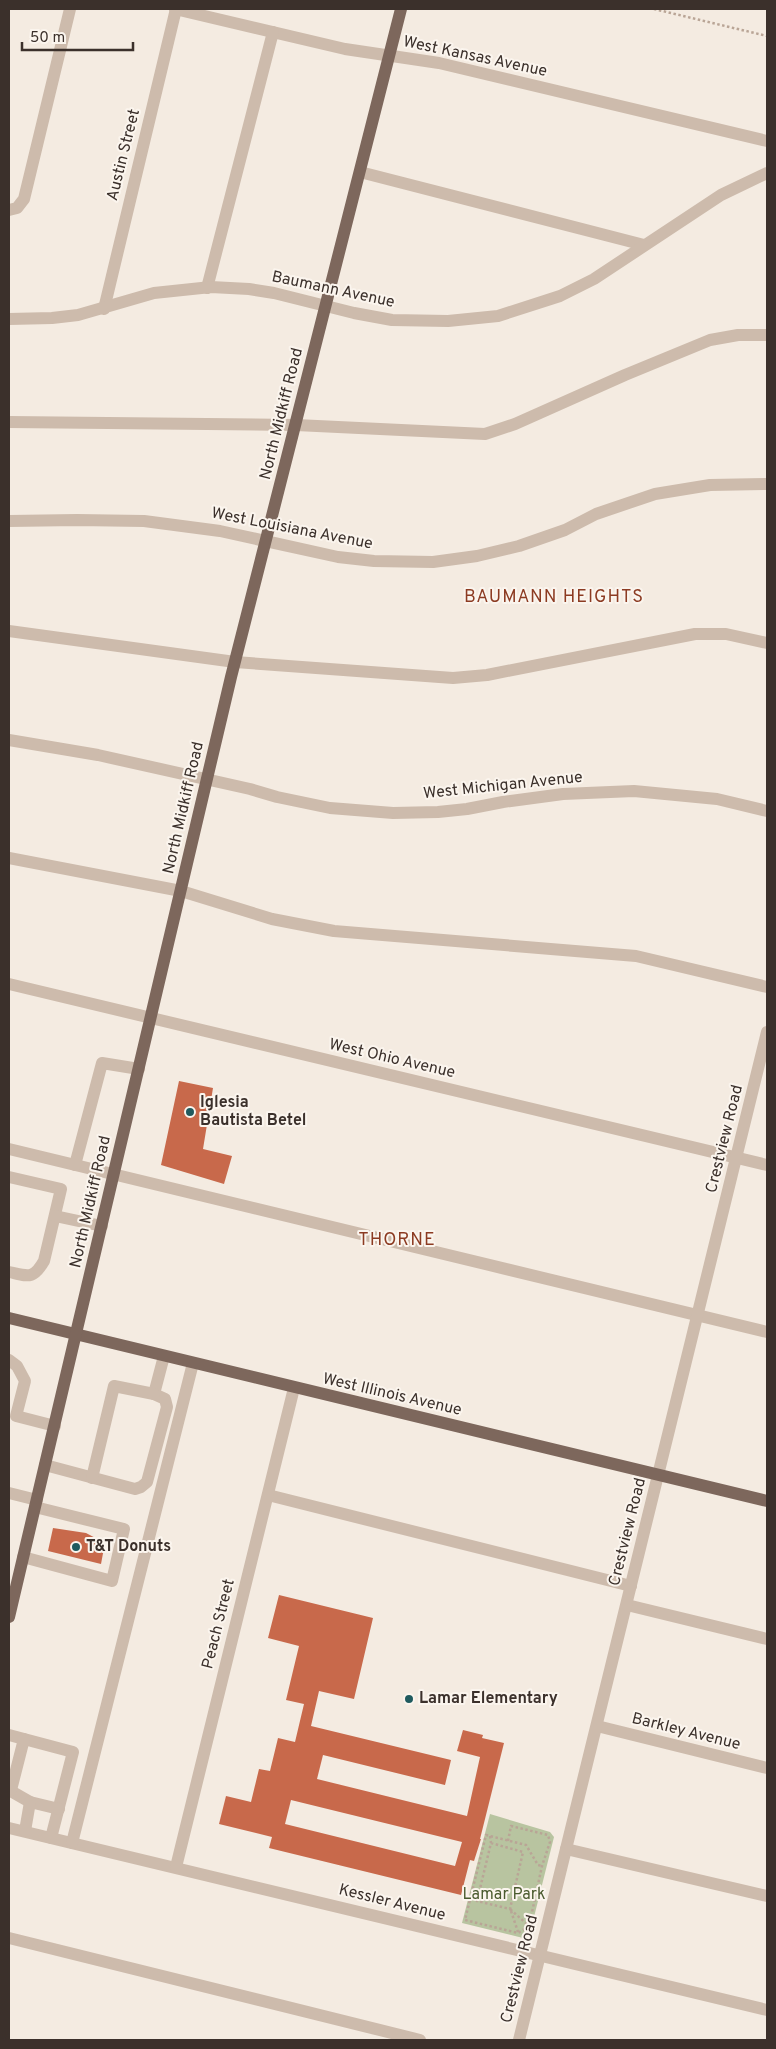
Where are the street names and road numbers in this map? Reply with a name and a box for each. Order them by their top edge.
street label: West Kansas Avenue [401,32,549,82]
street label: Austin Street [103,107,145,203]
street label: Baumann Avenue [270,267,396,313]
street label: North Midkiff Road [256,346,308,482]
street label: West Louisiana Avenue [210,504,374,554]
street label: North Midkiff Road [159,740,209,876]
street label: West Michigan Avenue [422,768,584,804]
street label: West Ohio Avenue [327,1035,457,1083]
street label: Crestview Road [702,1083,748,1195]
street label: North Midkiff Road [66,1134,116,1270]
street label: West Illinois Avenue [321,1369,463,1421]
street label: Crestview Road [605,1476,651,1588]
street label: Peach Street [198,1577,240,1671]
street label: Barkley Avenue [630,1709,742,1755]
street label: Kessler Avenue [336,1880,448,1926]
street label: Crestview Road [497,1913,543,2025]

